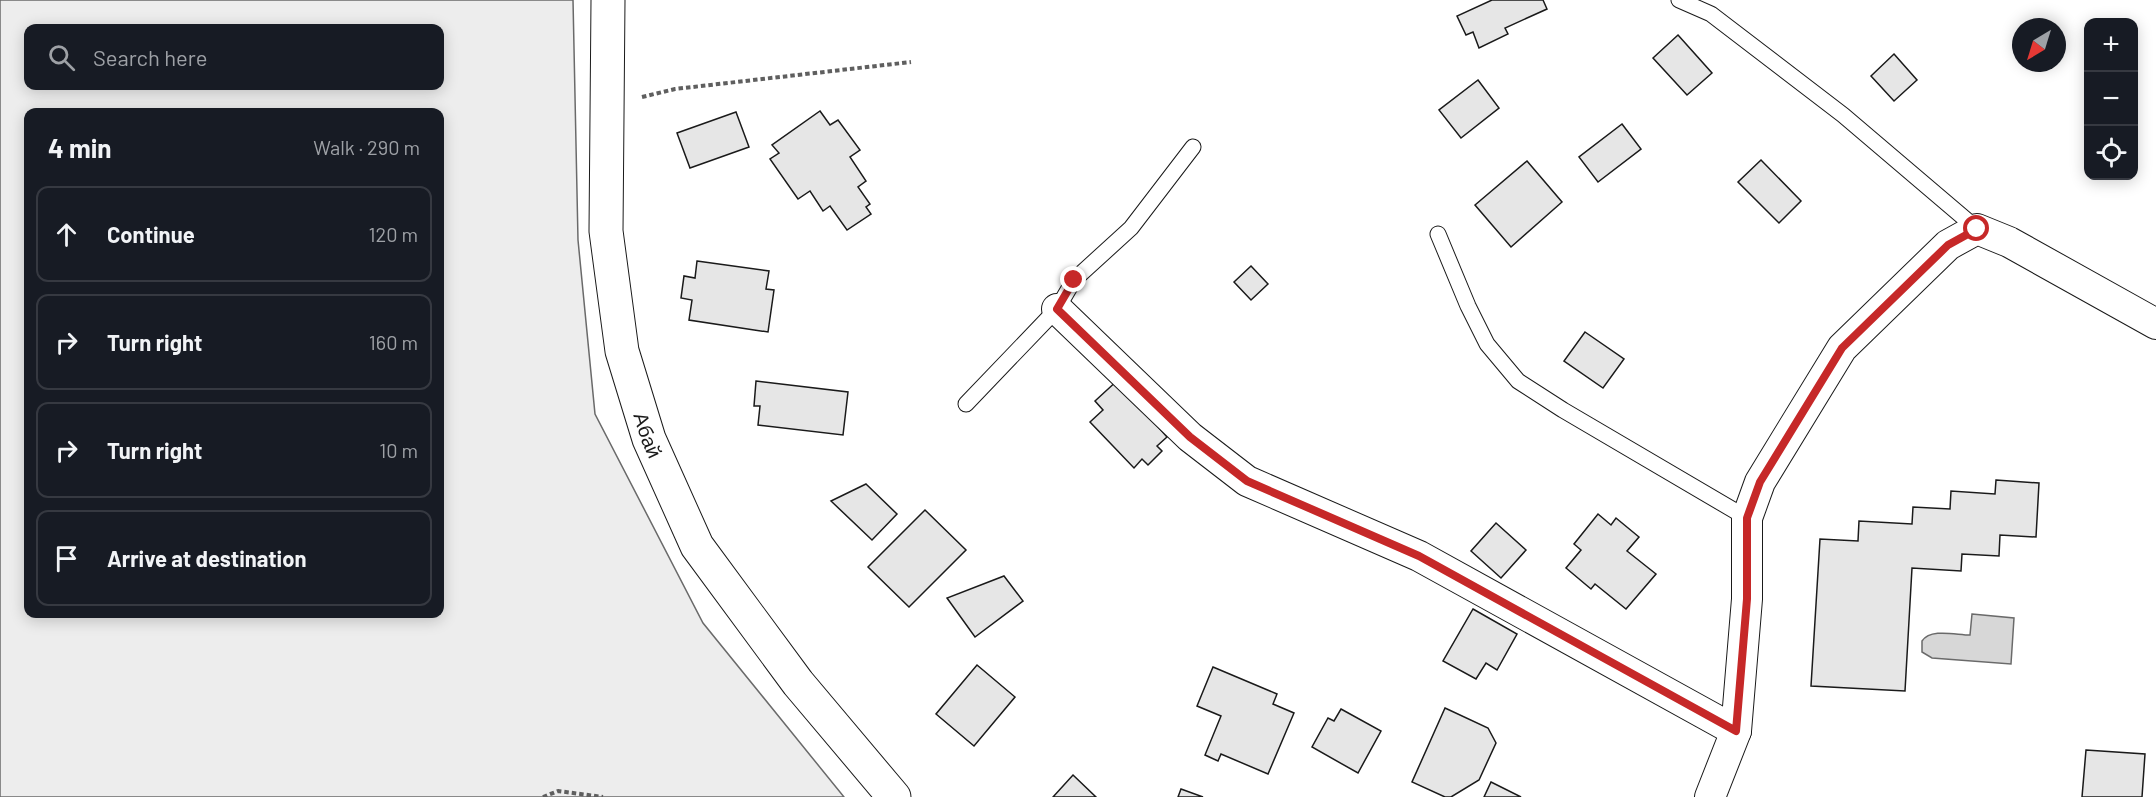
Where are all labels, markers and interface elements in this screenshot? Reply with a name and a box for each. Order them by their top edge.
north arrow [2012,18,2066,72]
map controls [2084,18,2138,180]
button: + [2084,18,2138,72]
search box [24,24,444,90]
icon: search [45,41,78,74]
text: Search here [93,44,207,70]
button: − [2084,72,2138,126]
button: locate [2084,126,2138,180]
text: 4 min [48,132,112,163]
text: Walk · 290 m [313,135,420,159]
route start [1963,215,1989,241]
icon: ahead [50,218,83,251]
text: Continue [107,221,195,247]
text: 120 m [368,222,418,246]
route end [1060,266,1086,292]
icon: right [50,326,83,359]
text: Turn right [107,329,202,355]
text: 160 m [369,330,418,354]
street label: Абай [629,409,668,461]
icon: right [50,434,83,467]
text: Turn right [107,437,202,463]
text: 10 m [379,438,418,462]
icon: arrive [50,542,83,575]
text: Arrive at destination [107,545,306,571]

